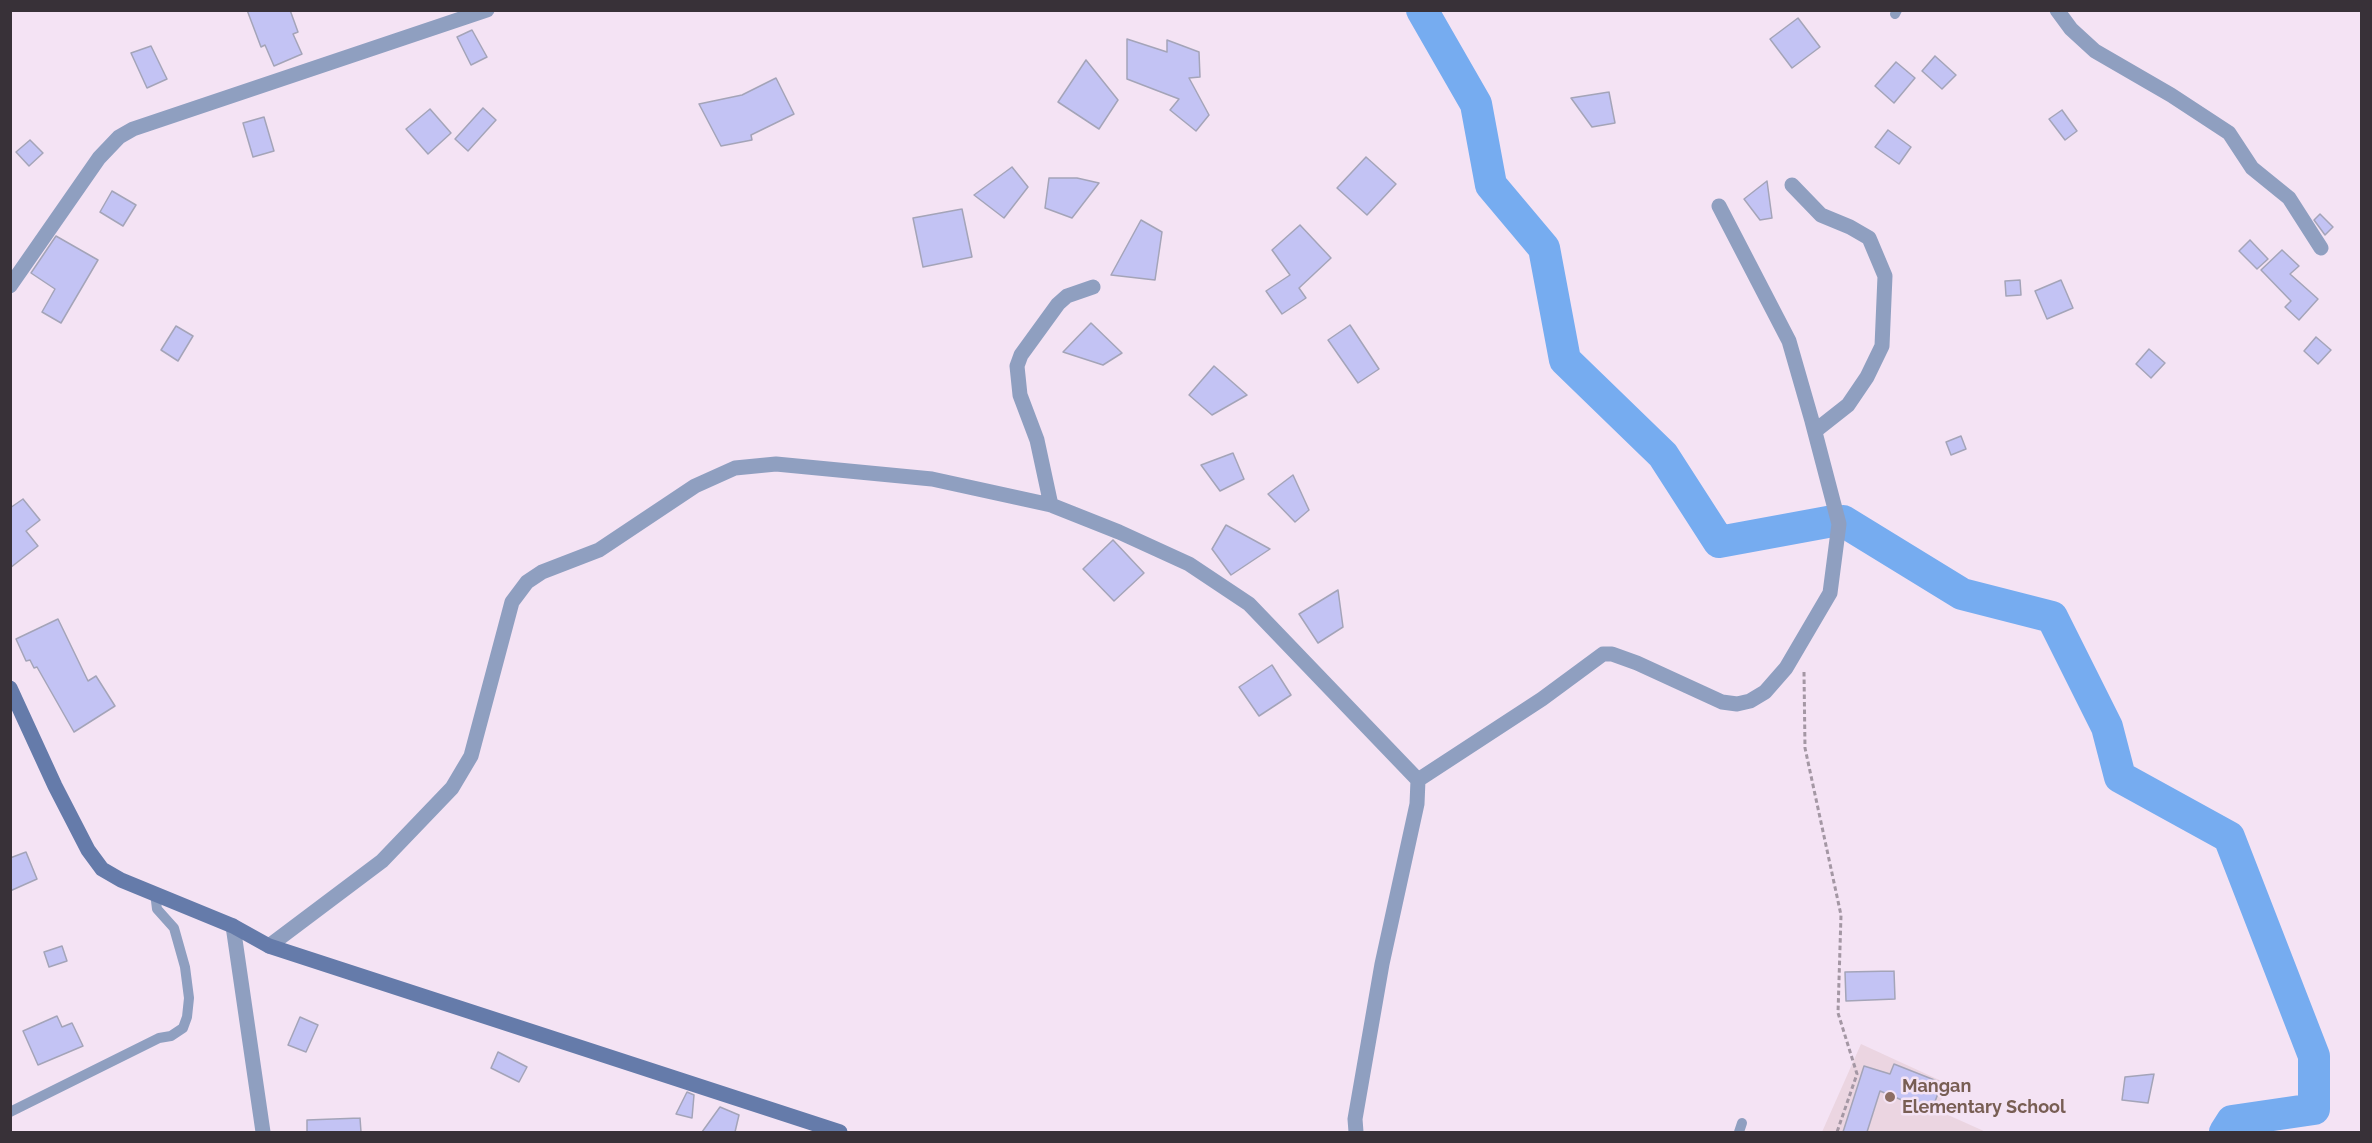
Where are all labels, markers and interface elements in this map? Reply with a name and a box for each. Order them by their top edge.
place label: Mangan Elementary School [1902,1076,2066,1118]
marker: Mangan Elementary School [1883,1090,1897,1104]

